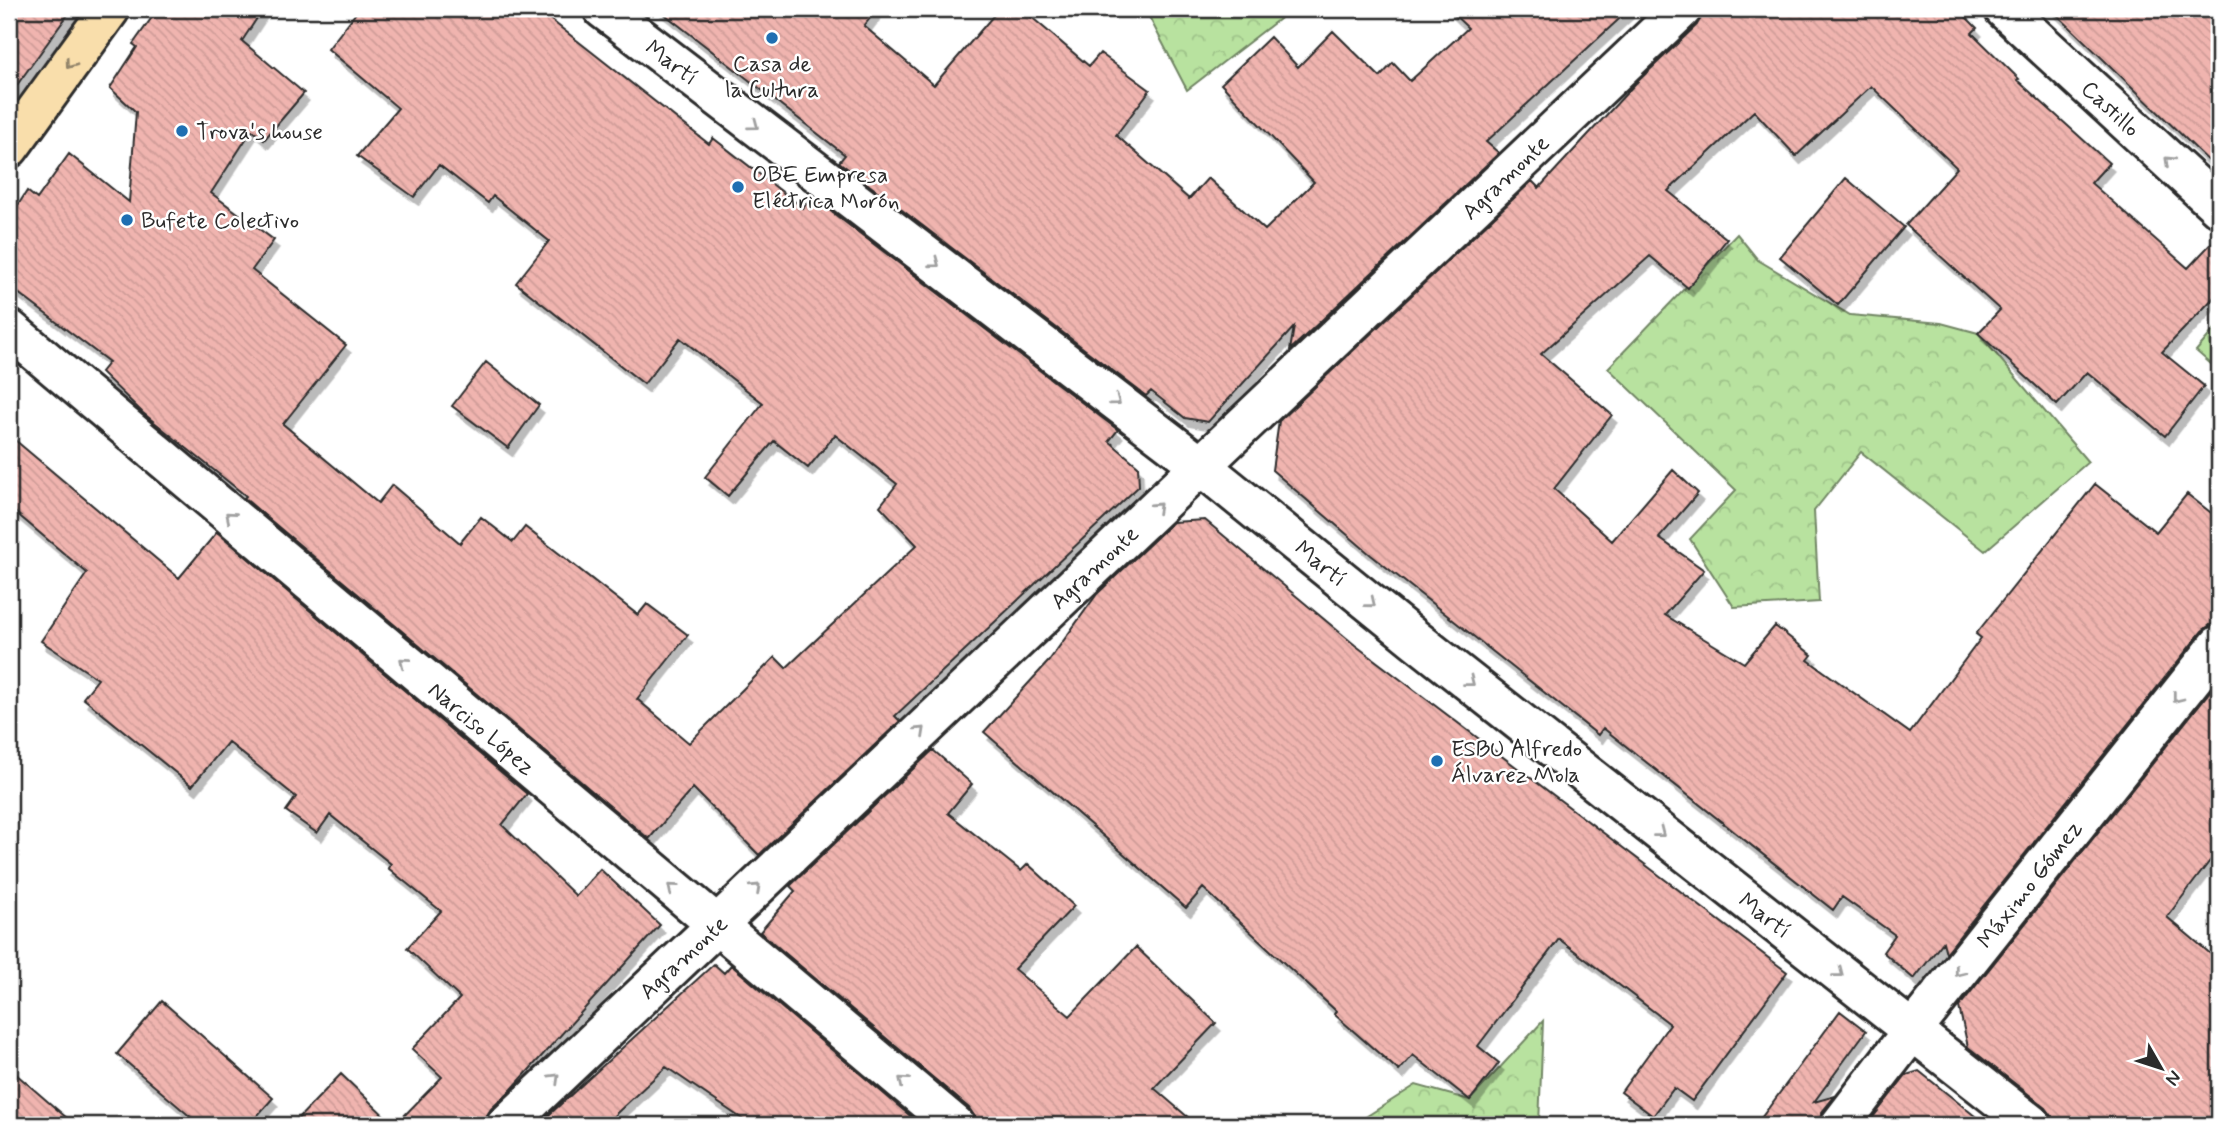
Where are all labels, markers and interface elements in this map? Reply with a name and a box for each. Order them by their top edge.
marker: Casa de la Cultura [764,30,780,46]
street label: Martí [638,34,703,93]
place label: Casa de la Cultura [725,50,819,106]
one-way arrow [66,56,78,69]
street label: Castillo [2074,75,2146,144]
one-way arrow [747,116,759,129]
place label: Trova's house [196,118,323,148]
marker: Trova's house [174,123,190,139]
street label: Agramonte [1456,129,1557,228]
one-way arrow [2164,156,2177,169]
place label: OBE Empresa Eléctrica Morón [752,161,900,217]
marker: OBE Empresa Eléctrica Morón [730,179,746,195]
place label: Bufete Colectivo [141,207,299,237]
marker: Bufete Colectivo [119,212,135,228]
one-way arrow [927,254,940,267]
one-way arrow [1108,393,1120,406]
one-way arrow [1149,503,1162,516]
one-way arrow [226,512,239,524]
street label: Agramonte [1045,520,1146,617]
street label: Martí [1287,534,1352,595]
one-way arrow [1363,595,1375,608]
one-way arrow [400,658,412,671]
one-way arrow [1462,674,1474,687]
street label: Narciso López [421,676,541,783]
one-way arrow [2172,690,2185,703]
one-way arrow [913,727,926,740]
place label: ESBU Alfredo Álvarez Mola [1451,735,1582,791]
marker: ESBU Alfredo Álvarez Mola [1429,753,1445,769]
street label: Máximo Gómez [1971,815,2090,955]
one-way arrow [1652,824,1665,837]
one-way arrow [667,884,680,896]
one-way arrow [748,884,761,896]
street label: Martí [1731,887,1796,946]
street label: Agramonte [634,910,735,1007]
one-way arrow [1955,964,1967,977]
one-way arrow [1831,965,1844,978]
north arrow [2126,1032,2196,1102]
text: N [2159,1065,2187,1091]
one-way arrow [547,1074,560,1087]
one-way arrow [898,1077,910,1090]

